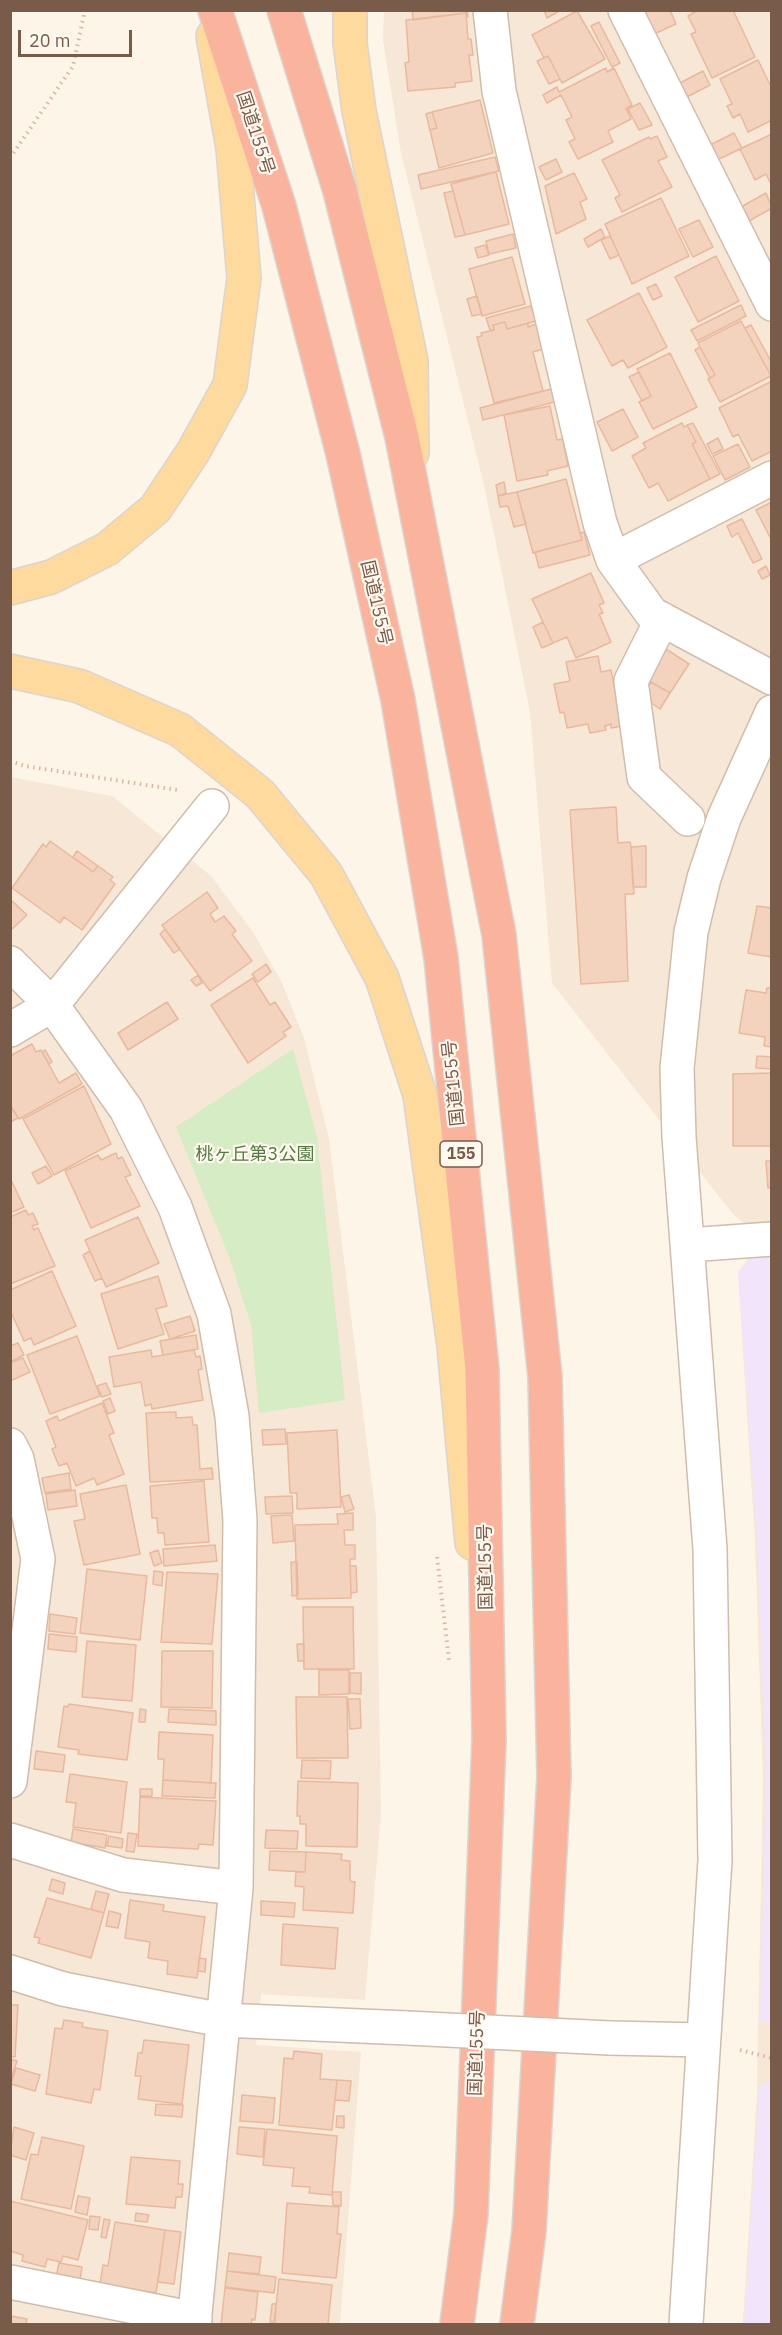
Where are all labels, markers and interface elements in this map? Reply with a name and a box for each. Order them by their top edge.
scale bar [21,18,135,56]
text: 20 m [29,29,71,52]
street label: 国道155号 [231,89,279,177]
street label: 国道155号 [356,558,396,648]
street label: 国道155号 [439,1039,469,1127]
road number: 155 [440,1141,482,1167]
park label: 桃ヶ丘第3公園 [196,1144,314,1166]
street label: 国道155号 [474,1524,498,1610]
street label: 国道155号 [465,2009,489,2097]

